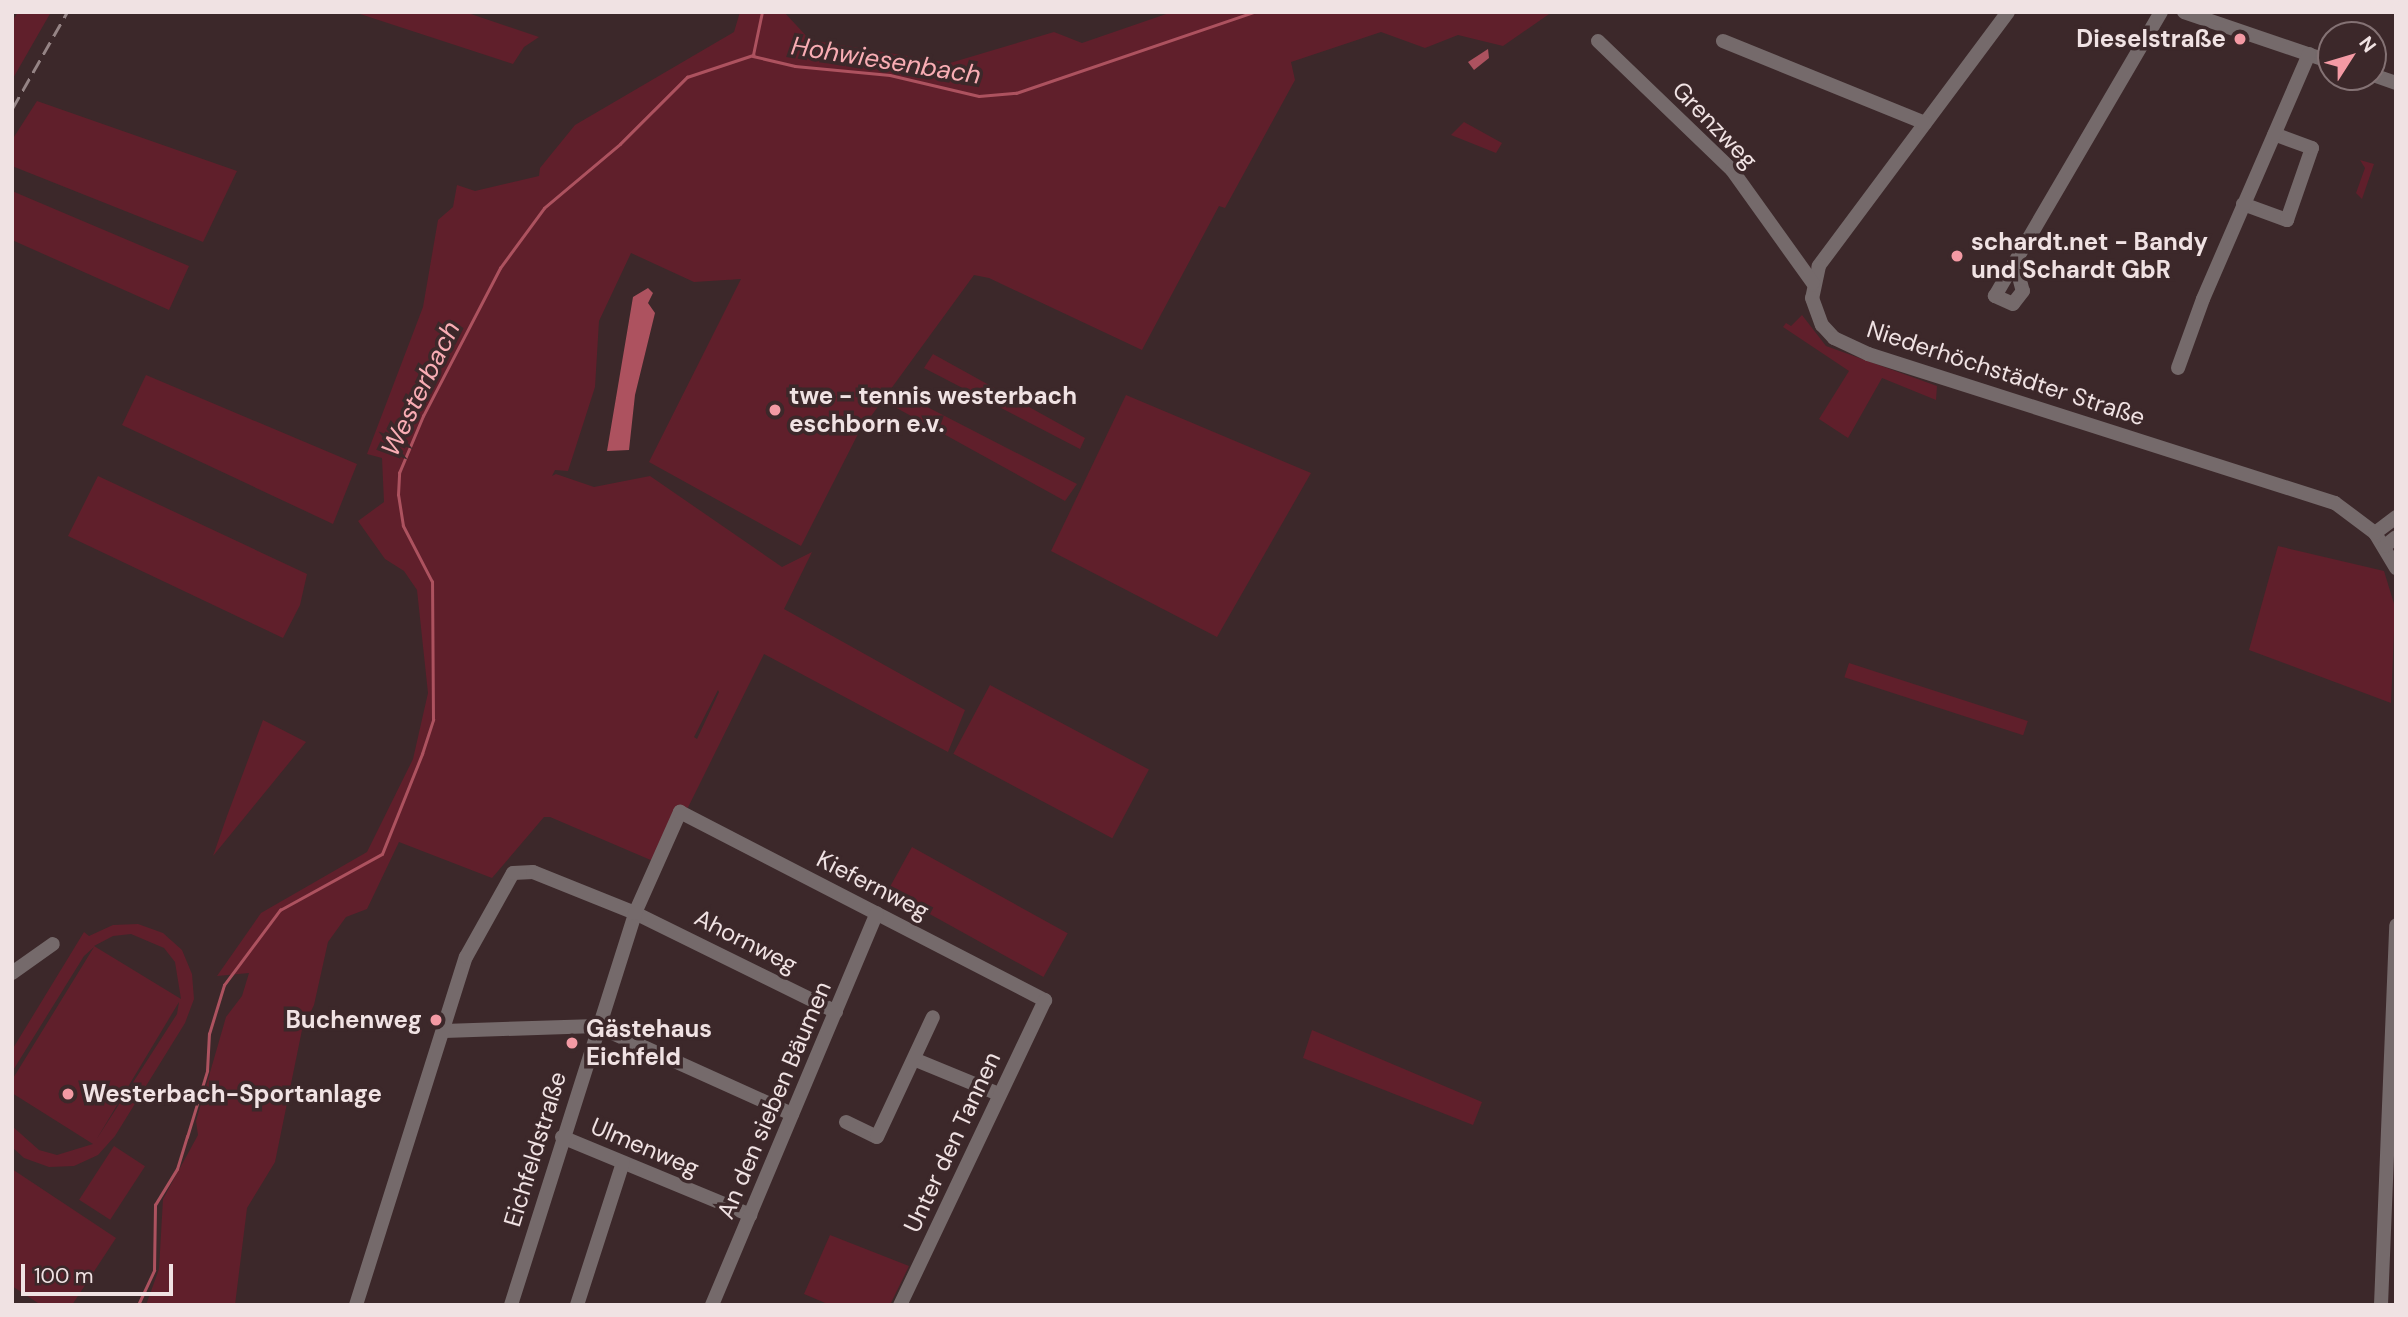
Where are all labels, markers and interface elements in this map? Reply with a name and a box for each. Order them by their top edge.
north arrow [2317,21,2387,91]
place label: Dieselstraße [2076,25,2226,53]
water label: Hohwiesenbach [789,31,983,91]
marker: Dieselstraße [2232,31,2248,47]
text: N [2353,31,2382,57]
street label: Grenzweg [1666,75,1764,175]
place label: schardt.net - Bandy und Schardt GbR [1971,228,2208,284]
marker: schardt.net - Bandy und Schardt GbR [1949,248,1965,264]
street label: Niederhöchstädter Straße [1863,314,2149,432]
water label: Westerbach [375,317,467,461]
place label: twe - tennis westerbach eschborn e.v. [789,382,1077,438]
marker: twe - tennis westerbach eschborn e.v. [767,402,783,418]
street label: Kiefernweg [812,844,934,926]
street label: Ahornweg [690,903,802,979]
street label: An den sieben Bäumen [711,977,837,1223]
place label: Buchenweg [286,1006,422,1034]
marker: Buchenweg [428,1012,444,1028]
place label: Gästehaus Eichfeld [586,1015,712,1071]
marker: Gästehaus Eichfeld [564,1035,580,1051]
street label: Unter den Tannen [898,1047,1006,1237]
street label: Eichfeldstraße [498,1068,572,1230]
place label: Westerbach-Sportanlage [82,1080,382,1108]
marker: Westerbach-Sportanlage [60,1086,76,1102]
street label: Ulmenweg [587,1111,703,1183]
scale bar [24,1250,177,1294]
text: 100 m [34,1262,94,1290]

